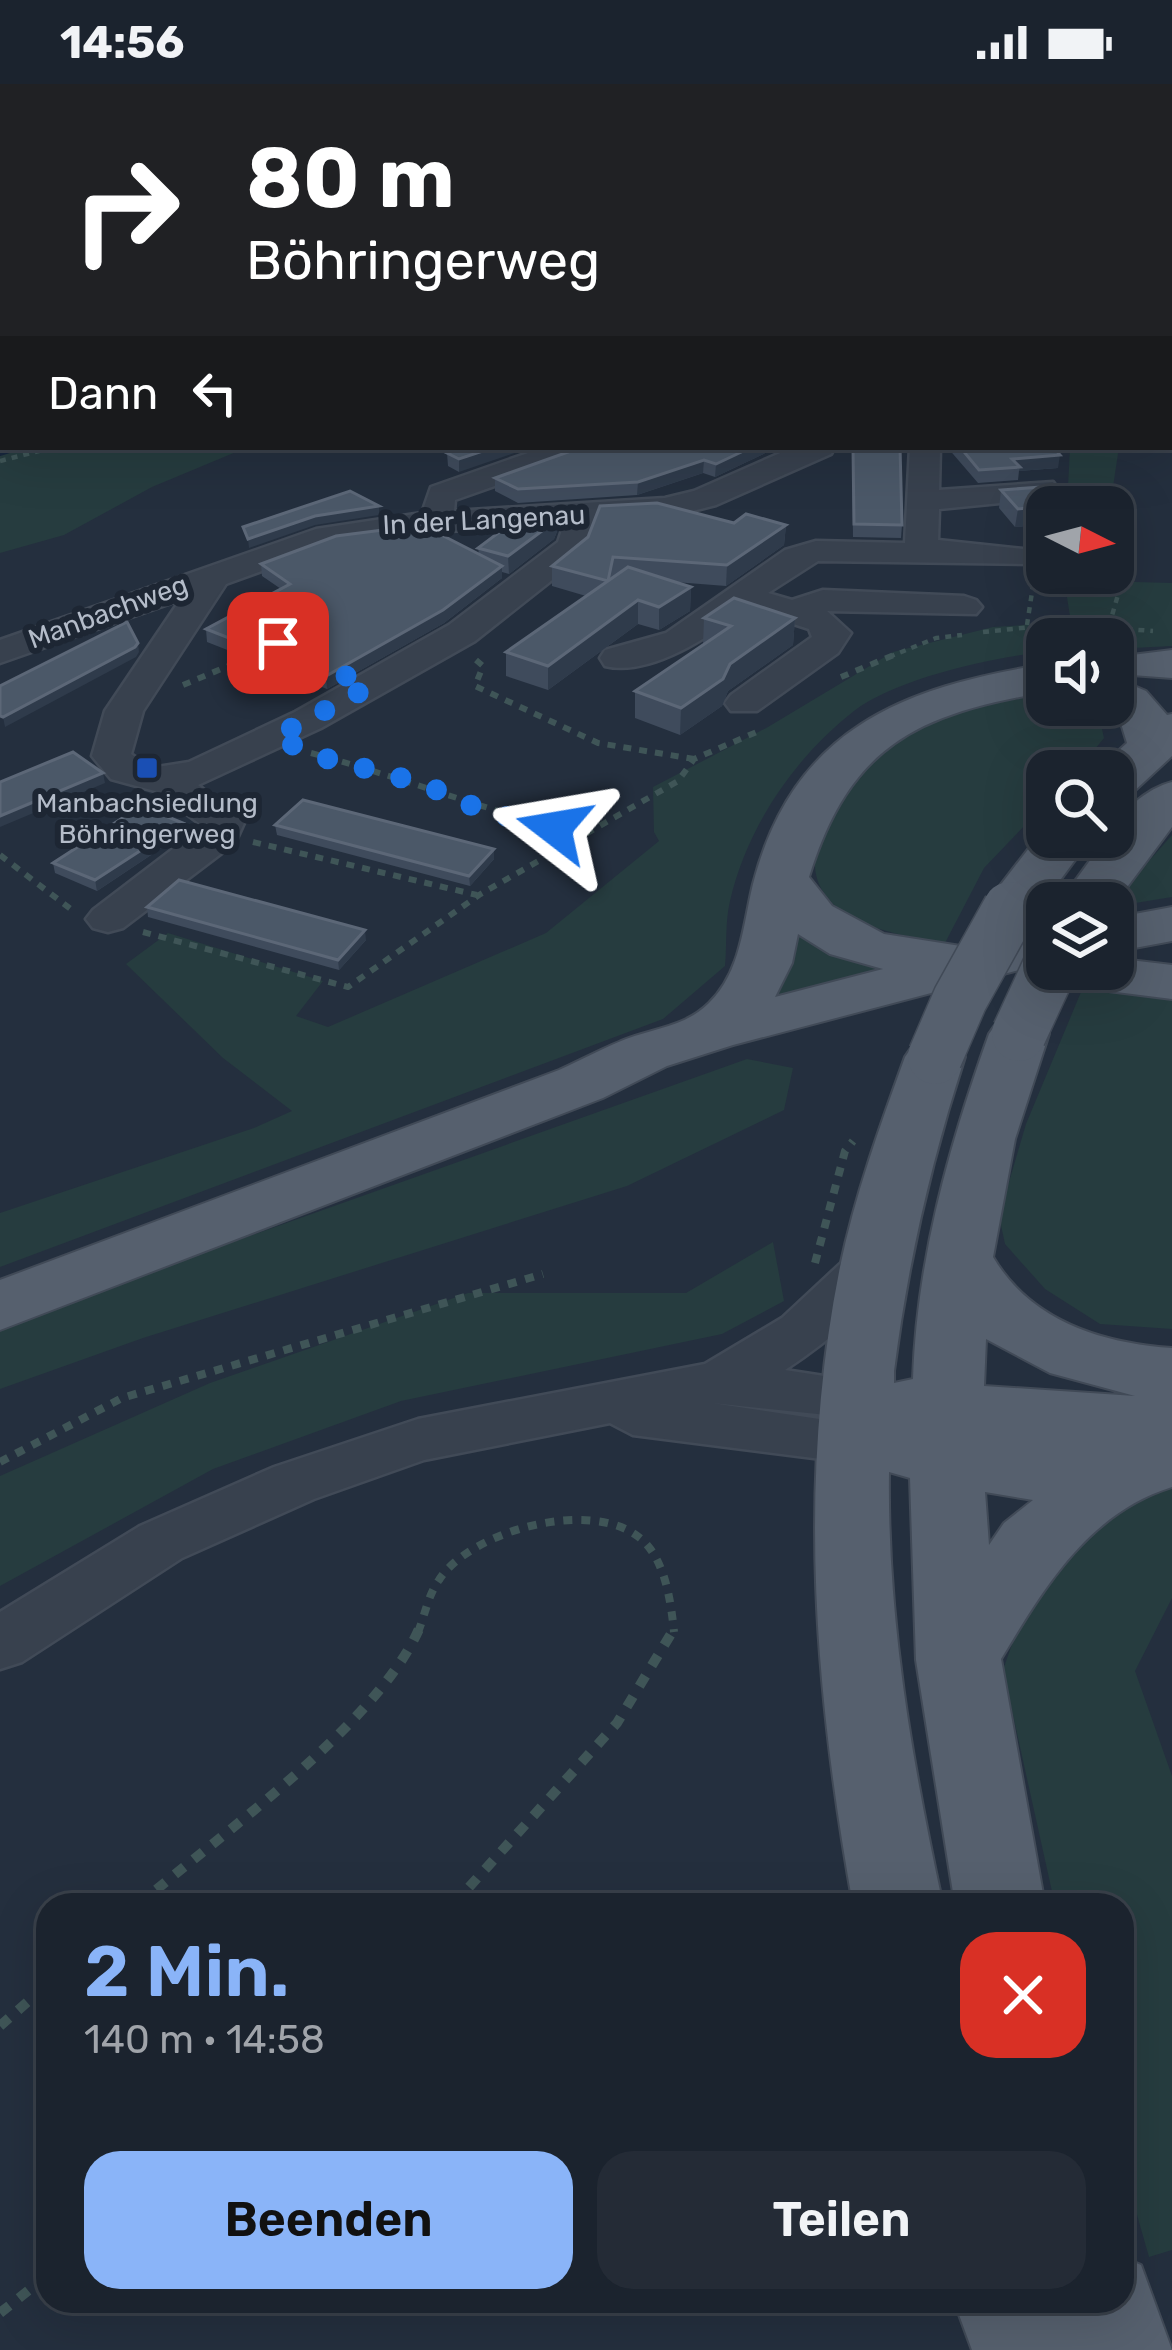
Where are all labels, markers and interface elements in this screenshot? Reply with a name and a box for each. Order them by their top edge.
text: 14:56 [60,16,185,69]
text: 80 m [246,128,455,228]
icon: right [48,132,204,288]
text: Böhringerweg [246,229,600,293]
icon: left [182,360,248,426]
text: Dann [48,367,158,420]
north arrow [1026,486,1134,594]
map controls [1026,486,1134,990]
street label: In der Langenau [382,499,586,541]
street label: Manbachweg [24,568,192,656]
pin [227,592,329,694]
icon: arrive [245,610,311,676]
button: sound [1026,618,1134,726]
button: search [1026,750,1134,858]
marker: Manbachsiedlung Böhringerweg [134,755,160,781]
position arrow [491,765,617,891]
place label: Manbachsiedlung Böhringerweg [36,787,258,850]
button: layers [1026,882,1134,990]
text: 2 Min. [84,1929,290,2014]
button: close [960,1932,1086,2058]
text: 140 m · 14:58 [84,2017,325,2063]
button: Beenden [84,2151,573,2289]
button: Teilen [597,2151,1086,2289]

